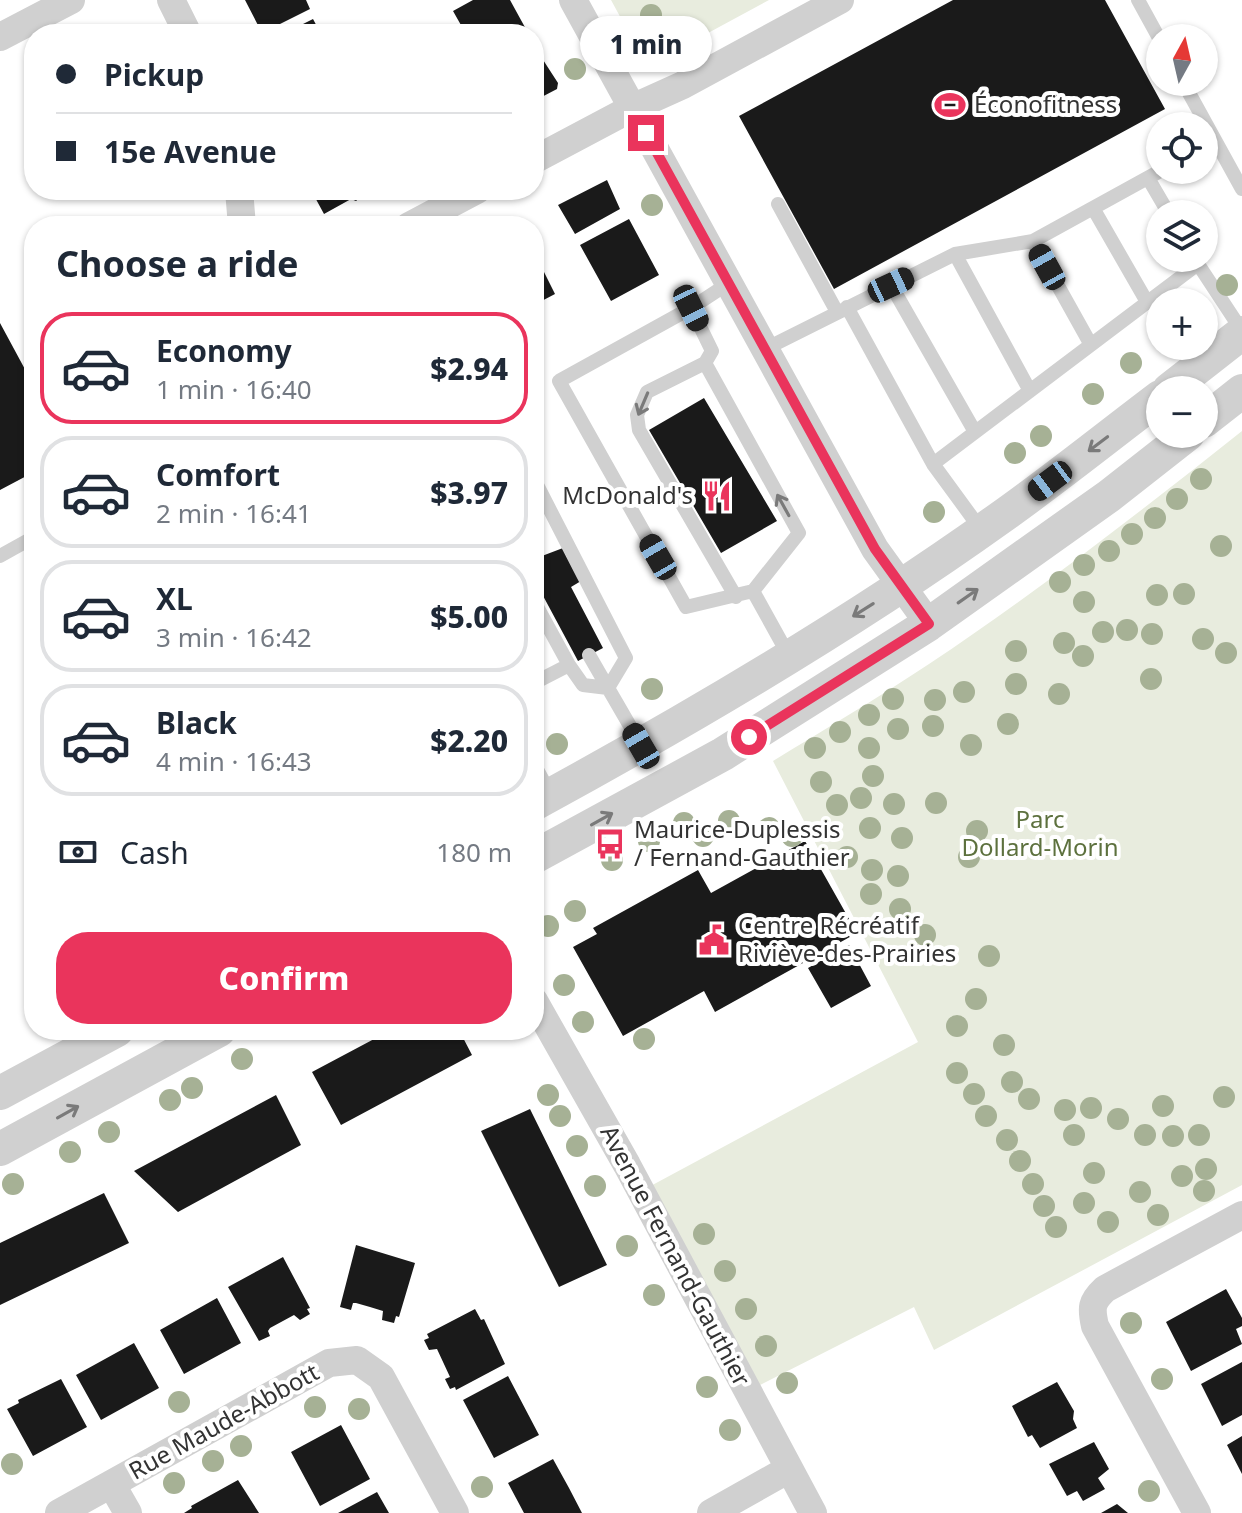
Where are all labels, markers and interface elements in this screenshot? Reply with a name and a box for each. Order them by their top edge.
callout: 1 min [580,17,712,73]
north arrow [1146,24,1218,96]
map controls [1146,24,1218,448]
text: 1 min [610,26,682,62]
text: Pickup [104,54,204,95]
place label: Éconofitness [974,87,1117,120]
sports icon: Éconofitness [933,88,967,122]
button: locate [1146,112,1218,184]
route end [628,115,664,151]
text: 15e Avenue [104,131,277,172]
button: layers [1146,200,1218,272]
text: Choose a ride [56,239,298,288]
car [1025,240,1069,294]
car [864,264,918,306]
car [670,281,712,335]
button: + [1146,288,1218,360]
text: Economy [156,330,292,371]
icon: car [60,332,132,404]
text: $2.94 [430,348,508,389]
text: 1 min · 16:40 [156,371,312,407]
button: − [1146,376,1218,448]
one-way arrow [634,391,649,416]
one-way arrow [1088,436,1109,453]
text: Comfort [156,454,280,495]
icon: car [60,456,132,528]
car [1024,457,1076,505]
text: $3.97 [430,472,508,513]
place label: McDonald's [562,478,693,511]
restaurant icon: McDonald's [700,479,734,513]
one-way arrow [775,494,791,517]
text: 2 min · 16:41 [156,495,312,531]
car [636,530,680,584]
text: XL [156,578,193,619]
icon: car [60,580,132,652]
one-way arrow [956,588,978,605]
text: $5.00 [430,596,508,637]
one-way arrow [852,602,875,618]
text: 3 min · 16:42 [156,619,312,655]
text: Black [156,702,237,743]
icon: car [60,704,132,776]
car [619,719,663,773]
route start [731,719,767,755]
text: $2.20 [430,720,508,761]
text: 4 min · 16:43 [156,743,312,779]
park label: Parc Dollard-Morin [961,802,1119,863]
one-way arrow [590,811,614,826]
place label: Maurice-Duplessis / Fernand-Gauthier [634,812,850,873]
bus stop icon: Maurice-Duplessis / Fernand-Gauthier [593,827,627,861]
icon: cash [56,830,100,874]
text: Cash [120,832,189,873]
text: 180 m [436,834,512,870]
place label: Centre Récréatif Riviève-des-Prairies [738,908,956,969]
public building icon: Centre Récréatif Riviève-des-Prairies [697,923,731,957]
button: Confirm [56,932,512,1024]
one-way arrow [56,1104,80,1119]
street label: Avenue Fernand-Gauthier [593,1119,759,1392]
street label: Rue Maude-Abbott [122,1355,324,1487]

